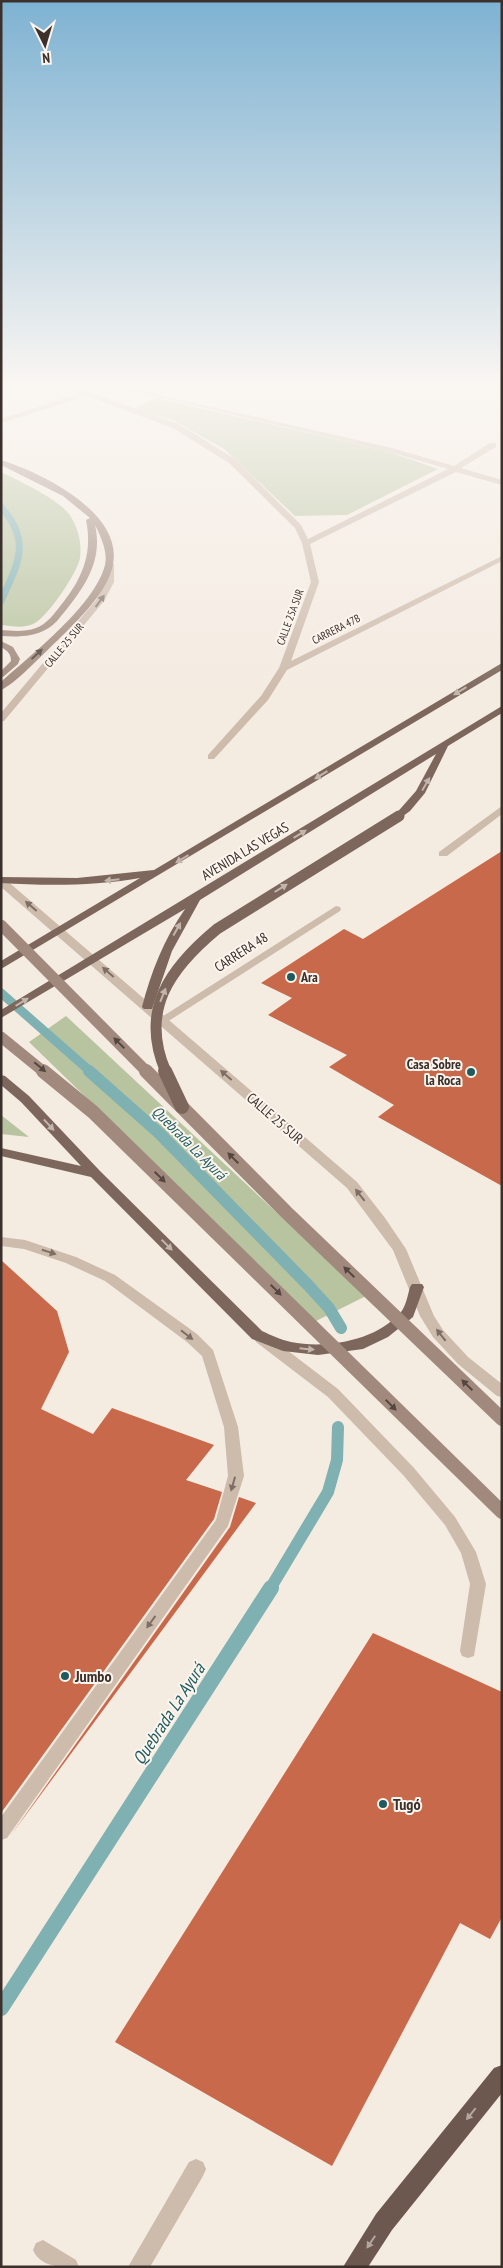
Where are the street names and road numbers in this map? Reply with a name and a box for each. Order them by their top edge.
street label: CALLE 25A SUR [273,587,307,647]
street label: CARRERA 47B [309,611,363,647]
street label: CALLE 25 SUR [41,620,87,670]
street label: AVENIDA LAS VEGAS [198,818,292,884]
street label: CARRERA 48 [211,928,271,976]
street label: CALLE 25 SUR [243,1089,307,1148]

